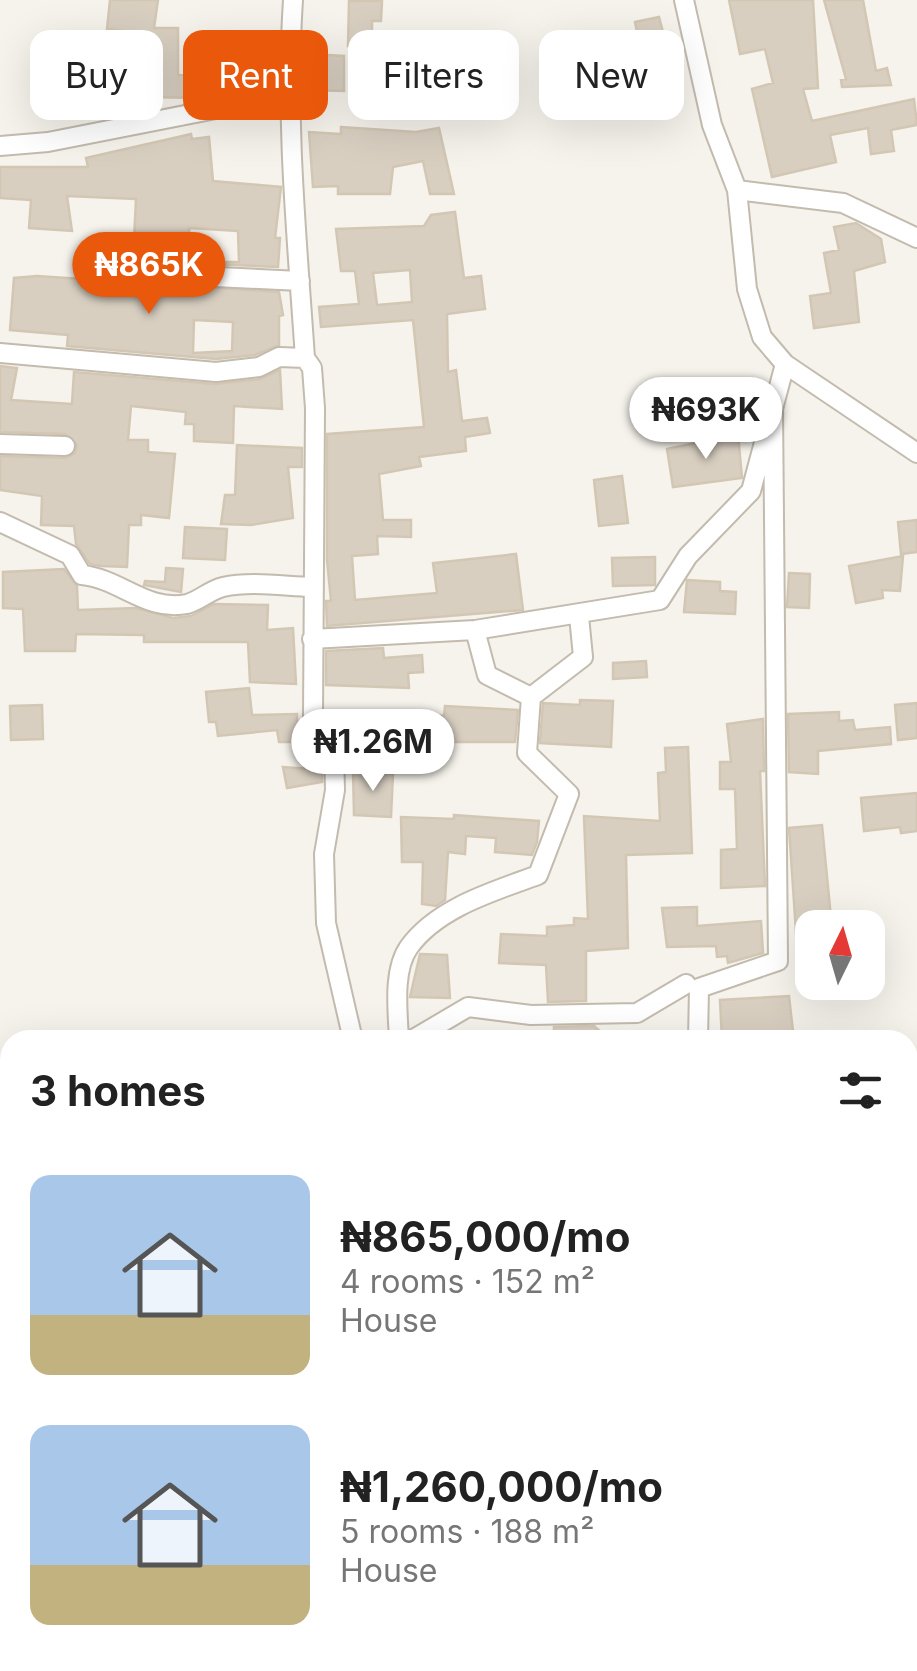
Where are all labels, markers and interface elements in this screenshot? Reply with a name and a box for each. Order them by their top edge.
chip: Buy [30,30,163,120]
chip: Rent [183,30,328,120]
chip: Filters [348,30,519,120]
chip: New [539,30,684,120]
pin: ₦865K [79,232,219,317]
text: ₦865K [94,245,204,284]
pin: ₦693K [636,377,776,462]
text: ₦693K [651,390,761,429]
pin: ₦1.26M [292,709,454,794]
text: ₦1.26M [313,722,433,761]
north arrow [795,910,885,1000]
map controls [795,910,885,1000]
icon: filters [833,1063,888,1118]
text: 3 homes [30,1065,206,1116]
text: ₦865,000/mo [340,1211,630,1262]
icon: home [110,1215,230,1335]
text: 4 rooms · 152 m² [340,1262,595,1301]
text: House [340,1301,437,1340]
text: ₦1,260,000/mo [340,1461,663,1512]
icon: home [110,1465,230,1585]
text: 5 rooms · 188 m² [340,1512,594,1551]
text: House [340,1551,437,1590]

